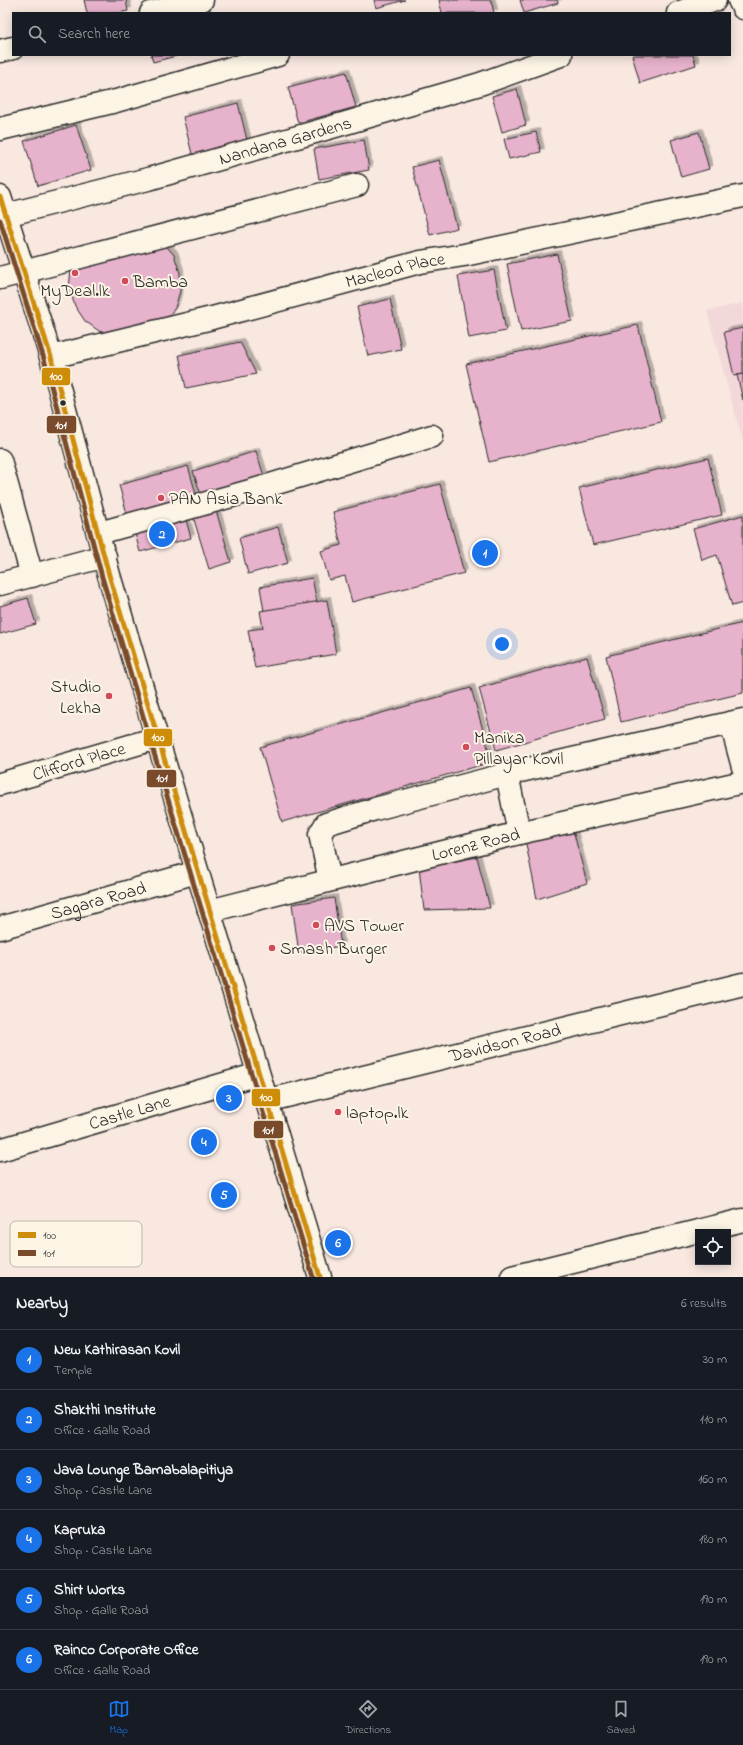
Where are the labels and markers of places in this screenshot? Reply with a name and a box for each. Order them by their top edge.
marker: MyDeal.lk [70,268,80,278]
place label: Bamba [132,270,188,296]
marker: Bamba [120,276,130,286]
place label: MyDeal.lk [40,279,110,305]
unlabelled marker [58,398,68,408]
place label: PAN Asia Bank [169,487,282,513]
marker: PAN Asia Bank [156,493,166,503]
pin: 2 [149,519,175,549]
pin: 1 [472,538,498,568]
place label: Studio Lekha [50,675,101,722]
marker: Studio Lekha [104,691,114,701]
place label: Manika Pillayar Kovil [474,726,563,773]
marker: Manika Pillayar Kovil [461,742,471,752]
place label: AVS Tower [324,914,404,940]
marker: AVS Tower [311,920,321,930]
place label: Smash Burger [280,937,388,964]
marker: Smash Burger [267,943,277,953]
pin: 3 [216,1083,242,1113]
place label: laptop.lk [346,1101,408,1127]
marker: laptop.lk [333,1107,343,1117]
pin: 4 [191,1127,217,1157]
pin: 5 [211,1180,237,1210]
pin: 6 [325,1228,351,1258]

